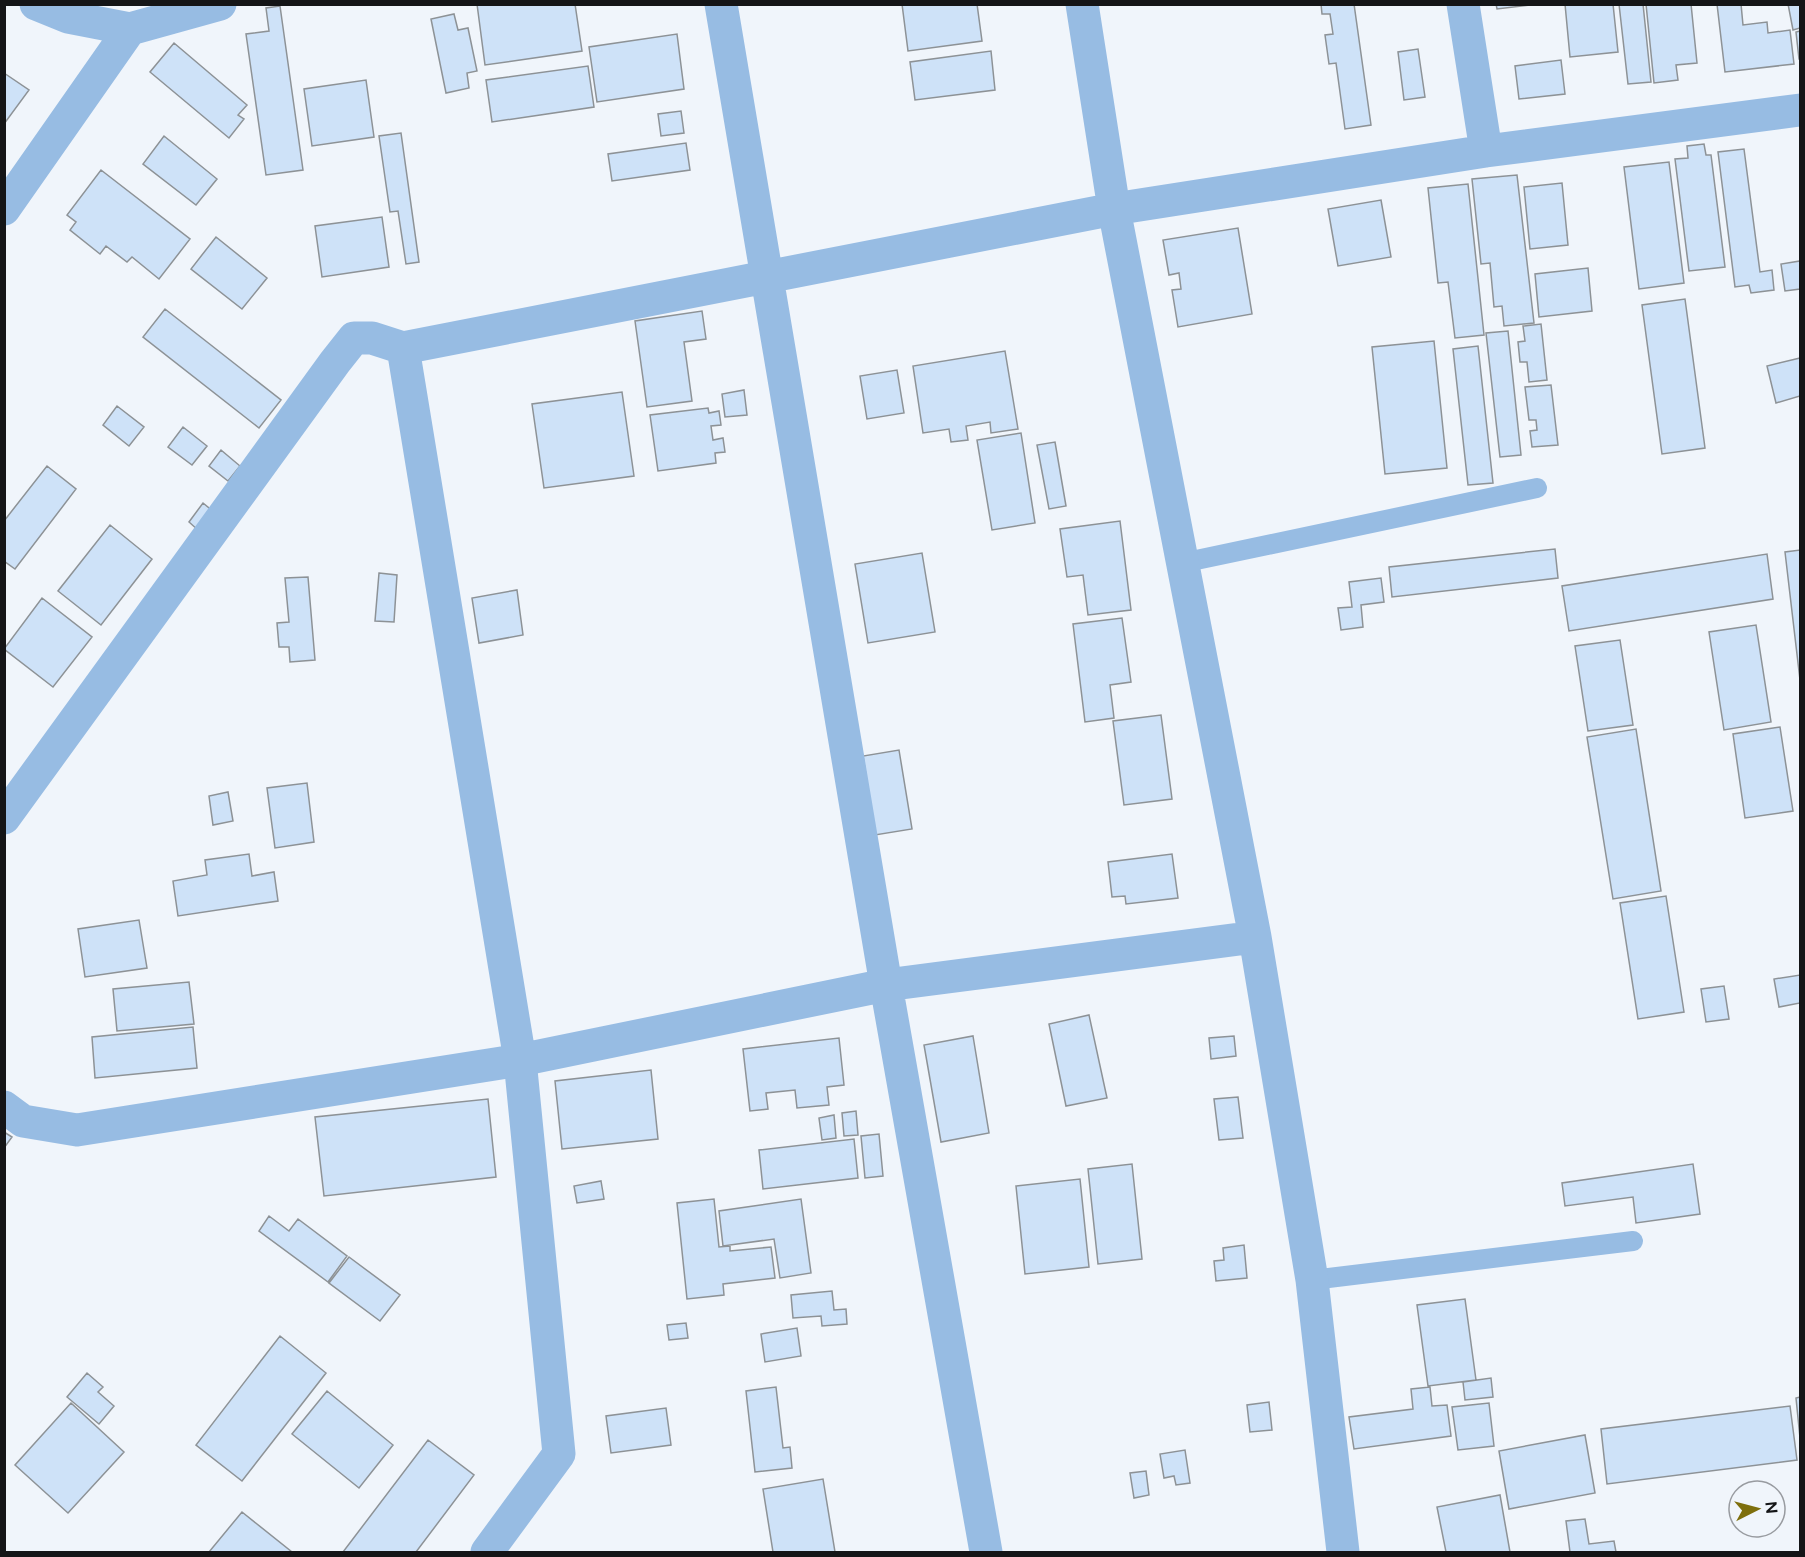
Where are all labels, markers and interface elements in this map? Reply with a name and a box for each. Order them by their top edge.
north arrow [1727,1479,1787,1539]
text: N [1761,1500,1782,1515]

